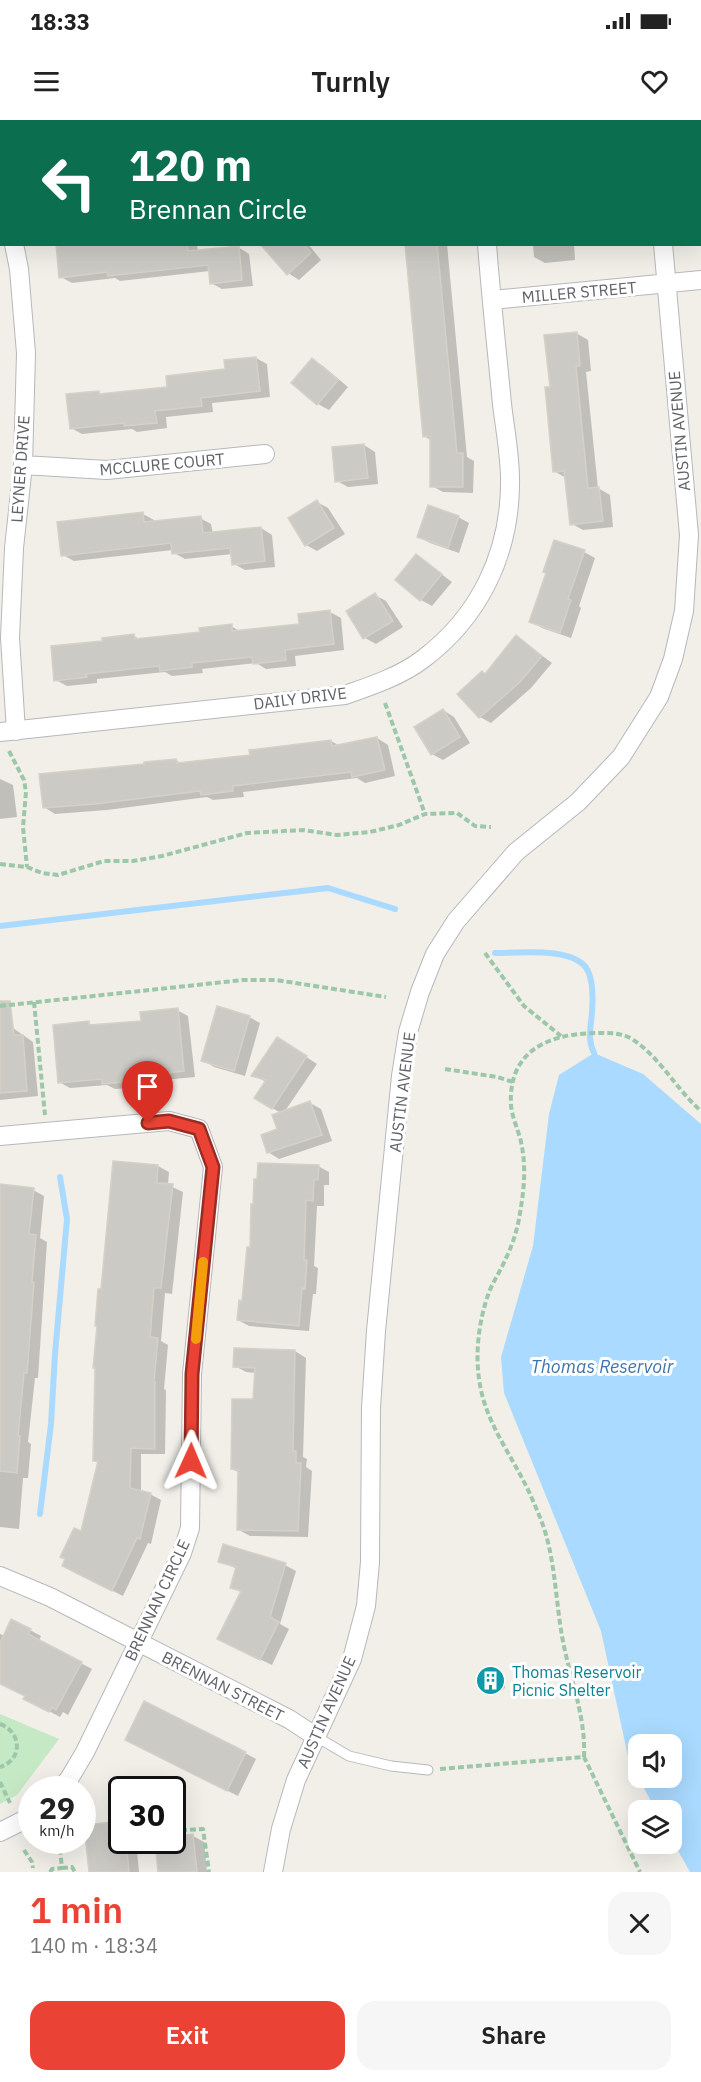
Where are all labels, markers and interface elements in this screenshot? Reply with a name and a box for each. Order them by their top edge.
text: 18:33 [30,7,90,36]
text: Turnly [311,64,390,99]
icon: menu [30,65,63,98]
icon: heart [638,65,671,98]
text: 120 m [129,138,252,193]
icon: left [30,144,108,222]
text: Brennan Circle [129,191,307,226]
street label: MILLER STREET [521,277,637,307]
street label: AUSTIN AVENUE [664,370,694,492]
street label: LEYNER DRIVE [6,415,34,523]
street label: MCCLURE COURT [99,449,225,479]
street label: DAILY DRIVE [252,682,348,714]
street label: AUSTIN AVENUE [385,1031,419,1153]
pin [122,1061,173,1123]
icon: arrive [131,1070,164,1103]
water label: Thomas Reservoir [531,1355,674,1378]
position arrow [159,1429,223,1493]
street label: BRENNAN CIRCLE [120,1536,194,1664]
street label: BRENNAN STREET [159,1647,287,1725]
street label: AUSTIN AVENUE [292,1653,360,1771]
place label: Thomas Reservoir Picnic Shelter [512,1662,641,1700]
building icon: Thomas Reservoir Picnic Shelter [475,1665,507,1697]
map controls [628,1734,682,1854]
button: sound [628,1734,682,1788]
speed limit sign: 30 [108,1776,186,1854]
text: 29 [39,1788,75,1827]
button: layers [628,1800,682,1854]
text: km/h [39,1821,75,1840]
text: 1 min [30,1886,123,1933]
button: close [608,1892,671,1955]
text: 140 m · 18:34 [30,1932,158,1959]
button: Exit [30,2001,345,2070]
button: Share [357,2001,671,2070]

